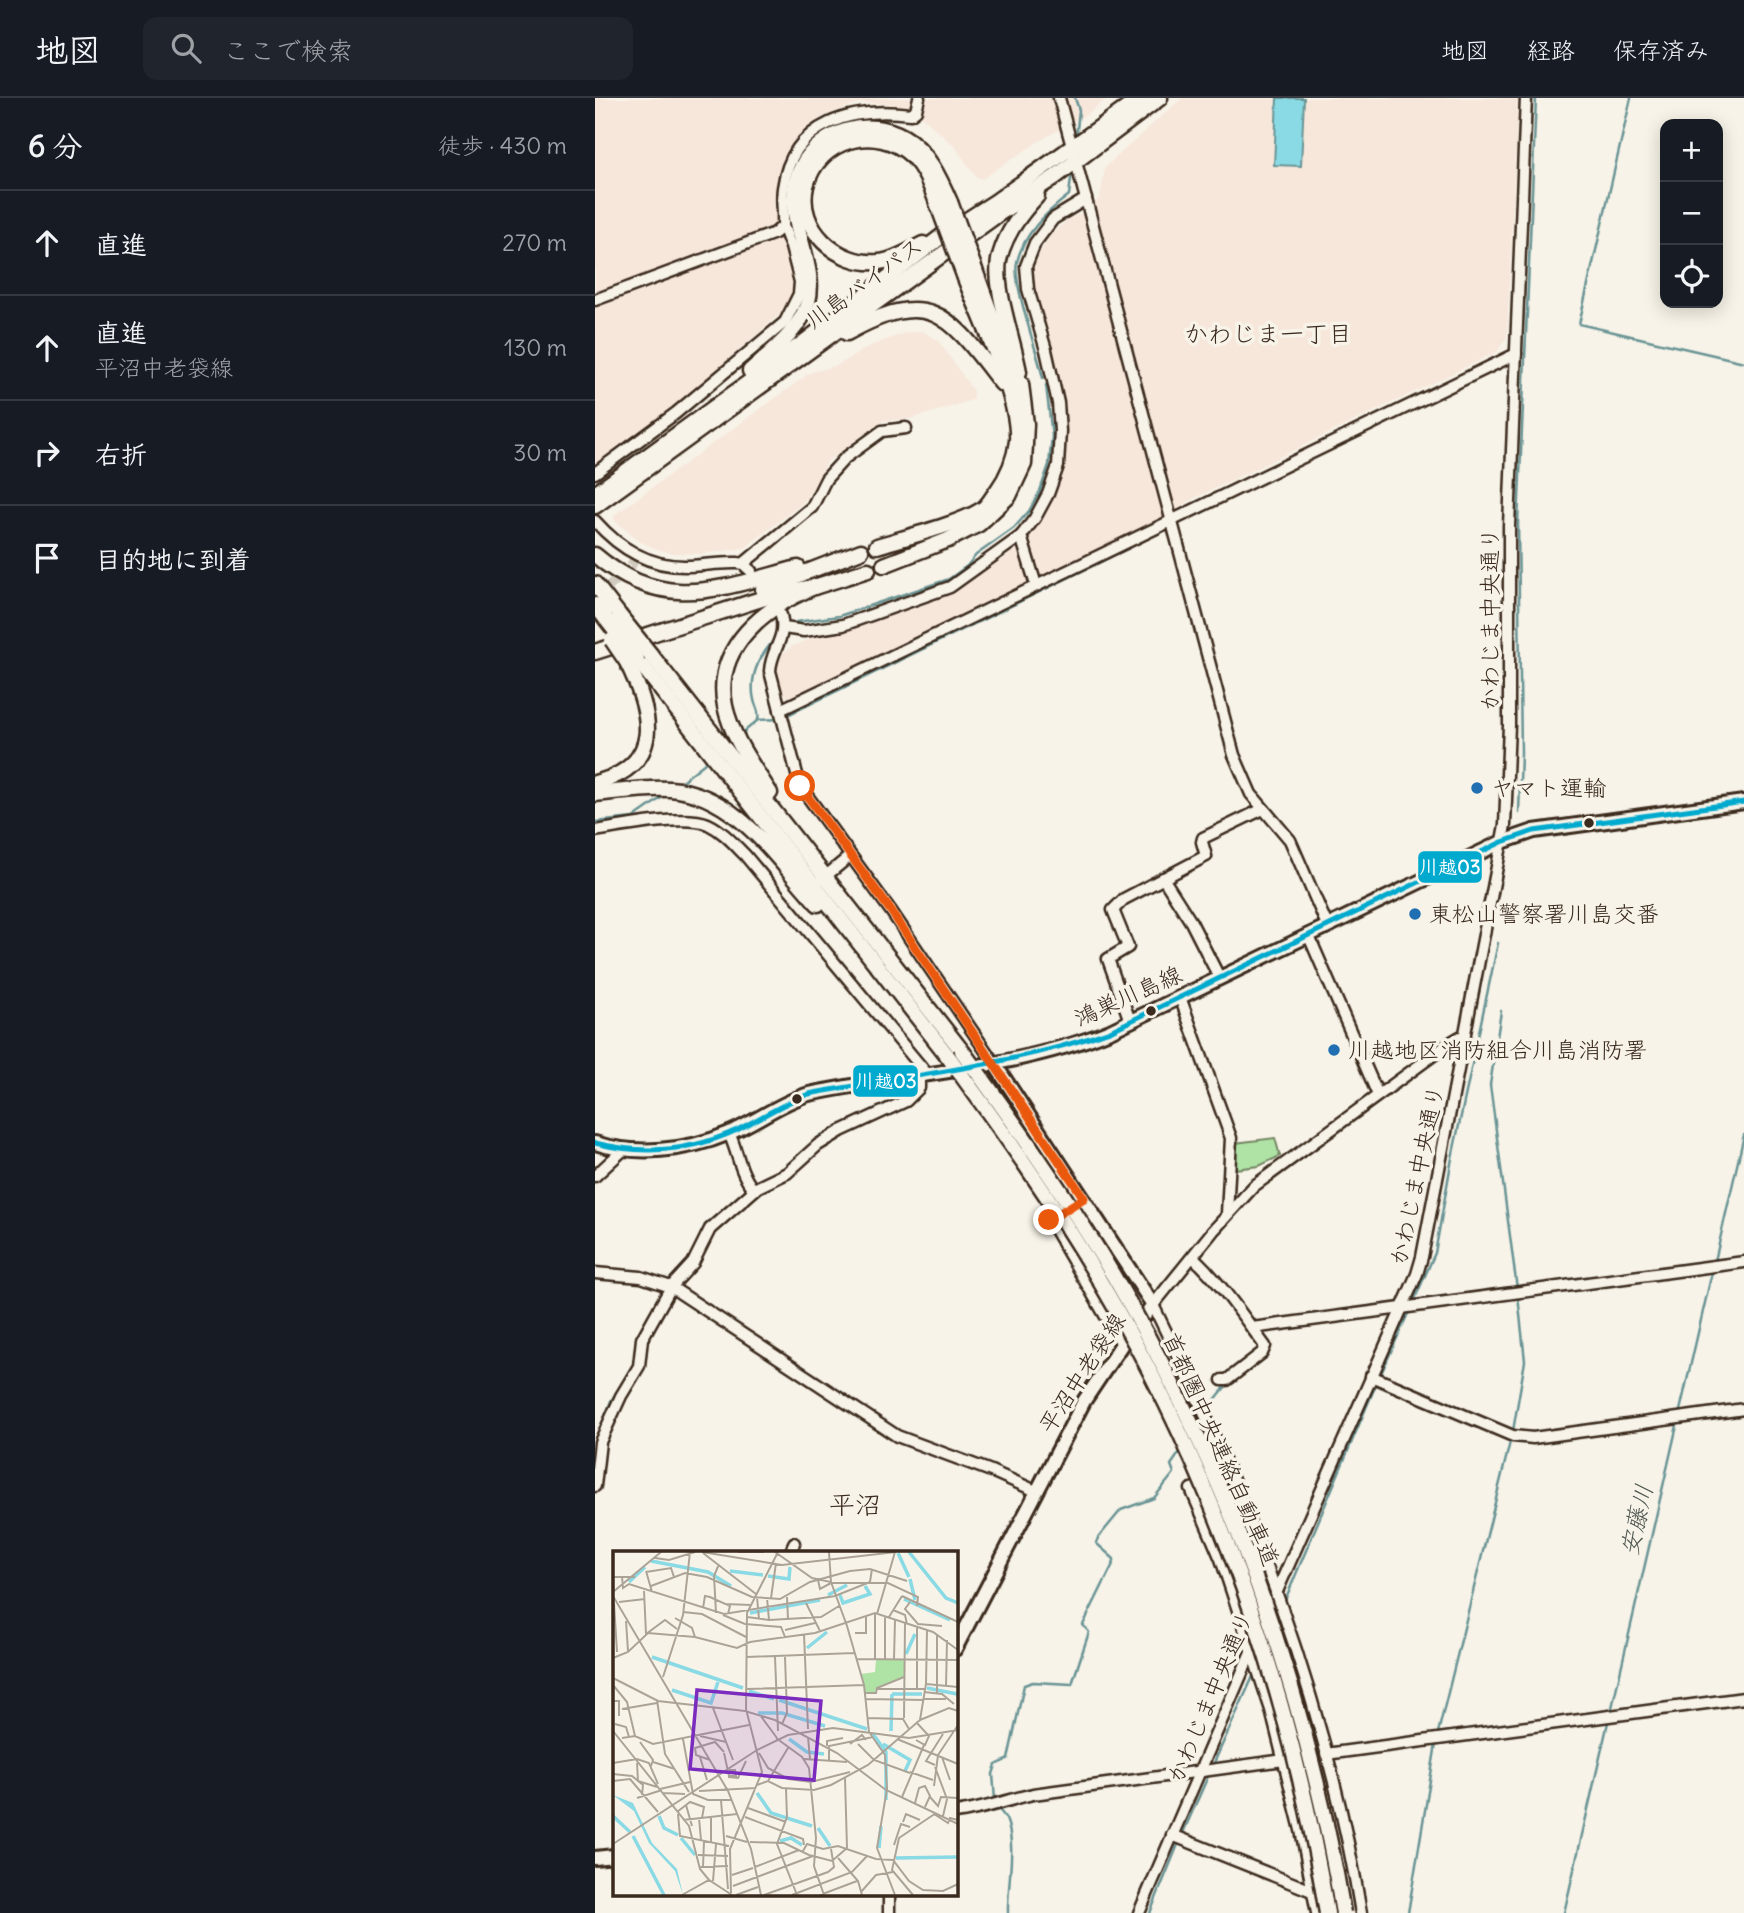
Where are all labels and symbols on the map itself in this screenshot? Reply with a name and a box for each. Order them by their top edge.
street label: 川島バイパス [800,230,928,335]
district label: かわじま一丁目 [1184,318,1352,348]
street label: かわじま中央通り [1475,527,1504,711]
route start [784,770,815,801]
place label: ヤマト運輸 [1491,773,1606,802]
marker: ヤマト運輸 [1469,780,1485,796]
unlabelled marker [1582,816,1596,830]
line badge: 川越03 [1417,850,1483,884]
text: 川越03 [1419,855,1481,879]
place label: 東松山警察署川島交番 [1429,899,1659,928]
marker: 東松山警察署川島交番 [1407,906,1423,922]
street label: 鴻巣川島線 [1069,959,1186,1032]
unlabelled marker [1144,1004,1158,1018]
place label: 川越地区消防組合川島消防署 [1348,1035,1647,1064]
marker: 川越地区消防組合川島消防署 [1326,1042,1342,1058]
line badge: 川越03 [852,1064,919,1098]
text: 川越03 [855,1069,917,1093]
street label: かわじま中央通り [1383,1082,1450,1268]
unlabelled marker [790,1092,804,1106]
route end [1033,1204,1064,1235]
street label: 平沼中老袋線 [1032,1307,1131,1438]
street label: 首都圏中央連絡自動車道 [1157,1327,1286,1570]
water label: 安藤川 [1613,1481,1659,1558]
district label: 平沼 [829,1488,881,1521]
inset map [613,1551,957,1896]
street label: かわじま中央通り [1160,1606,1259,1787]

